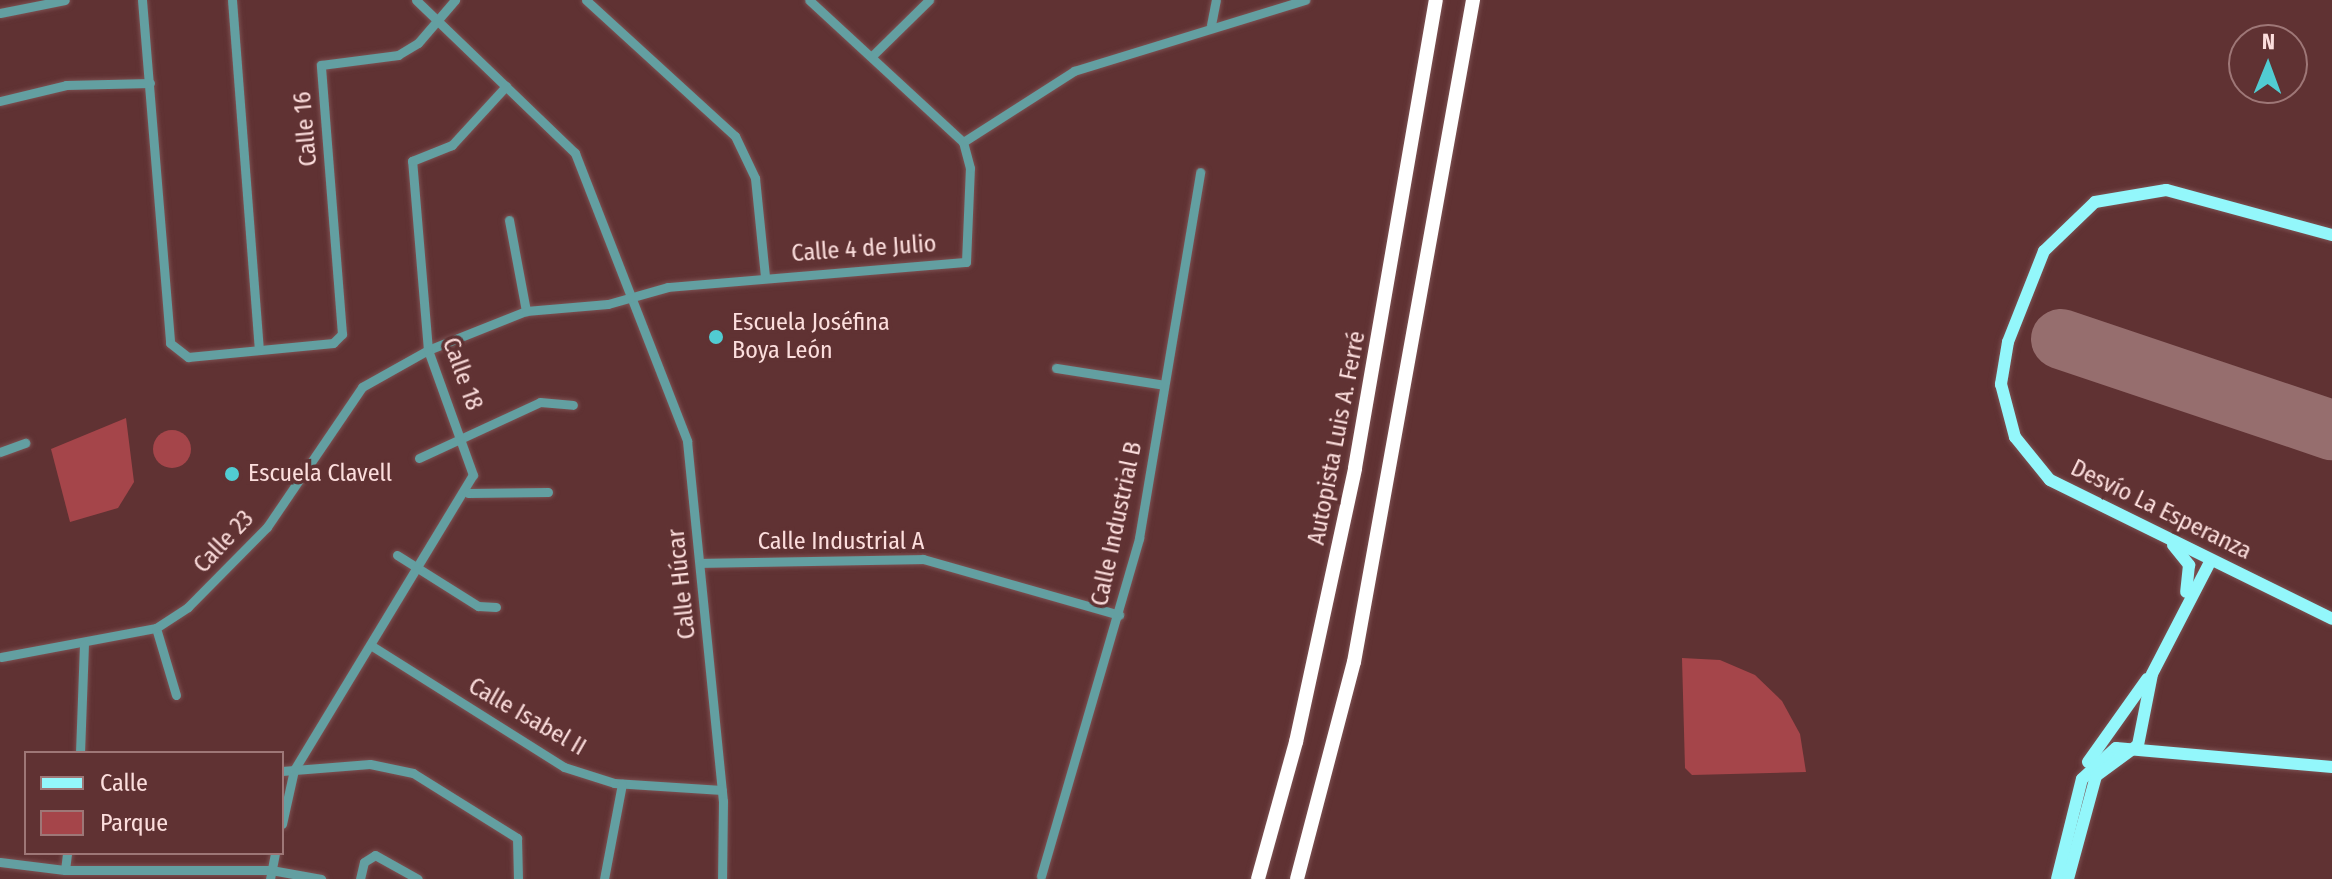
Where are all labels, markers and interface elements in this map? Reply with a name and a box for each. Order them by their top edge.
north arrow [2228,24,2308,104]
text: N [2262,28,2275,55]
street label: Calle 16 [288,90,324,168]
street label: Calle 4 de Julio [791,230,937,268]
place label: Escuela Joséfina Boya León [732,309,890,365]
marker: Escuela Joséfina Boya León [707,328,725,346]
street label: Autopista Luis A. Ferré [1302,329,1372,547]
street label: Calle 18 [436,334,488,414]
street label: Calle Industrial B [1086,439,1148,609]
street label: Desvío La Esperanza [2066,454,2256,566]
place label: Escuela Clavell [248,460,392,488]
marker: Escuela Clavell [223,465,241,483]
street label: Calle 23 [188,505,260,579]
street label: Calle Húcar [662,527,702,641]
street label: Calle Industrial A [758,528,924,556]
street label: Calle Isabel II [463,672,591,762]
legend [24,751,284,855]
text: Calle [100,769,148,797]
text: Parque [100,809,168,837]

